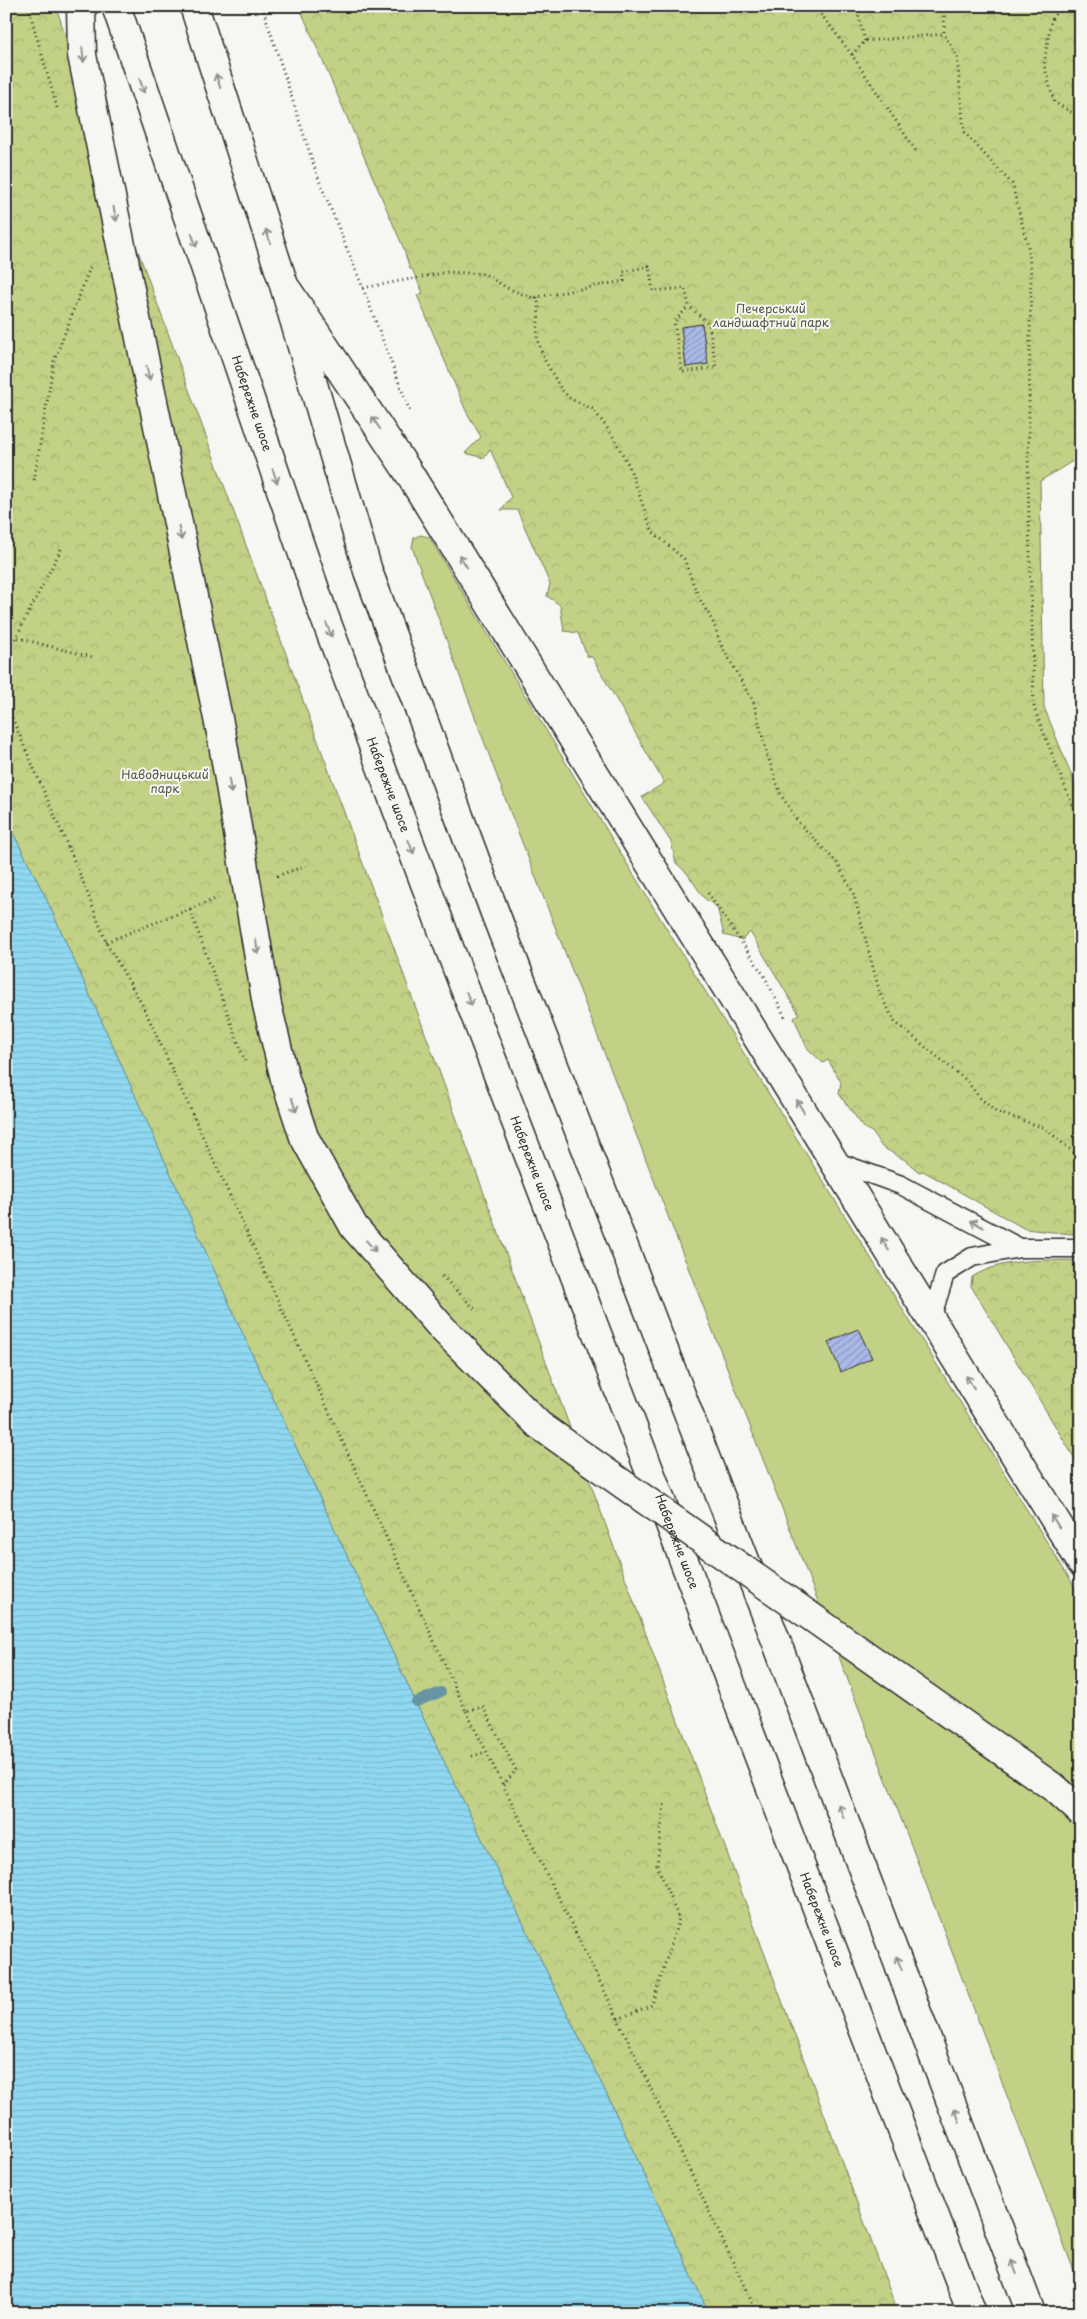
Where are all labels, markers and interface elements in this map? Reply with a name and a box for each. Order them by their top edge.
one-way arrow [78,47,88,63]
one-way arrow [213,74,222,90]
one-way arrow [138,77,147,93]
one-way arrow [111,206,120,222]
one-way arrow [263,229,272,244]
one-way arrow [190,231,199,247]
park label: Печерський ландшафтний парк [712,299,830,331]
street label: Набережне шосе [228,353,277,454]
one-way arrow [143,365,153,381]
one-way arrow [371,417,381,431]
one-way arrow [271,468,280,484]
one-way arrow [176,524,185,540]
one-way arrow [458,554,468,568]
one-way arrow [325,621,334,637]
street label: Набережне шосе [363,734,415,835]
park label: Наводницький парк [121,765,209,797]
one-way arrow [226,778,236,794]
one-way arrow [407,839,416,854]
one-way arrow [252,938,262,954]
one-way arrow [465,991,474,1006]
one-way arrow [289,1096,299,1112]
one-way arrow [794,1099,804,1113]
street label: Набережне шосе [506,1113,559,1214]
one-way arrow [970,1219,985,1229]
one-way arrow [880,1237,890,1251]
one-way arrow [365,1240,377,1253]
one-way arrow [965,1376,975,1390]
street label: Набережне шосе [651,1491,704,1592]
one-way arrow [1050,1514,1060,1528]
one-way arrow [836,1804,845,1819]
street label: Набережне шосе [796,1869,849,1970]
one-way arrow [894,1956,903,1971]
one-way arrow [952,2108,961,2123]
one-way arrow [1009,2260,1018,2275]

